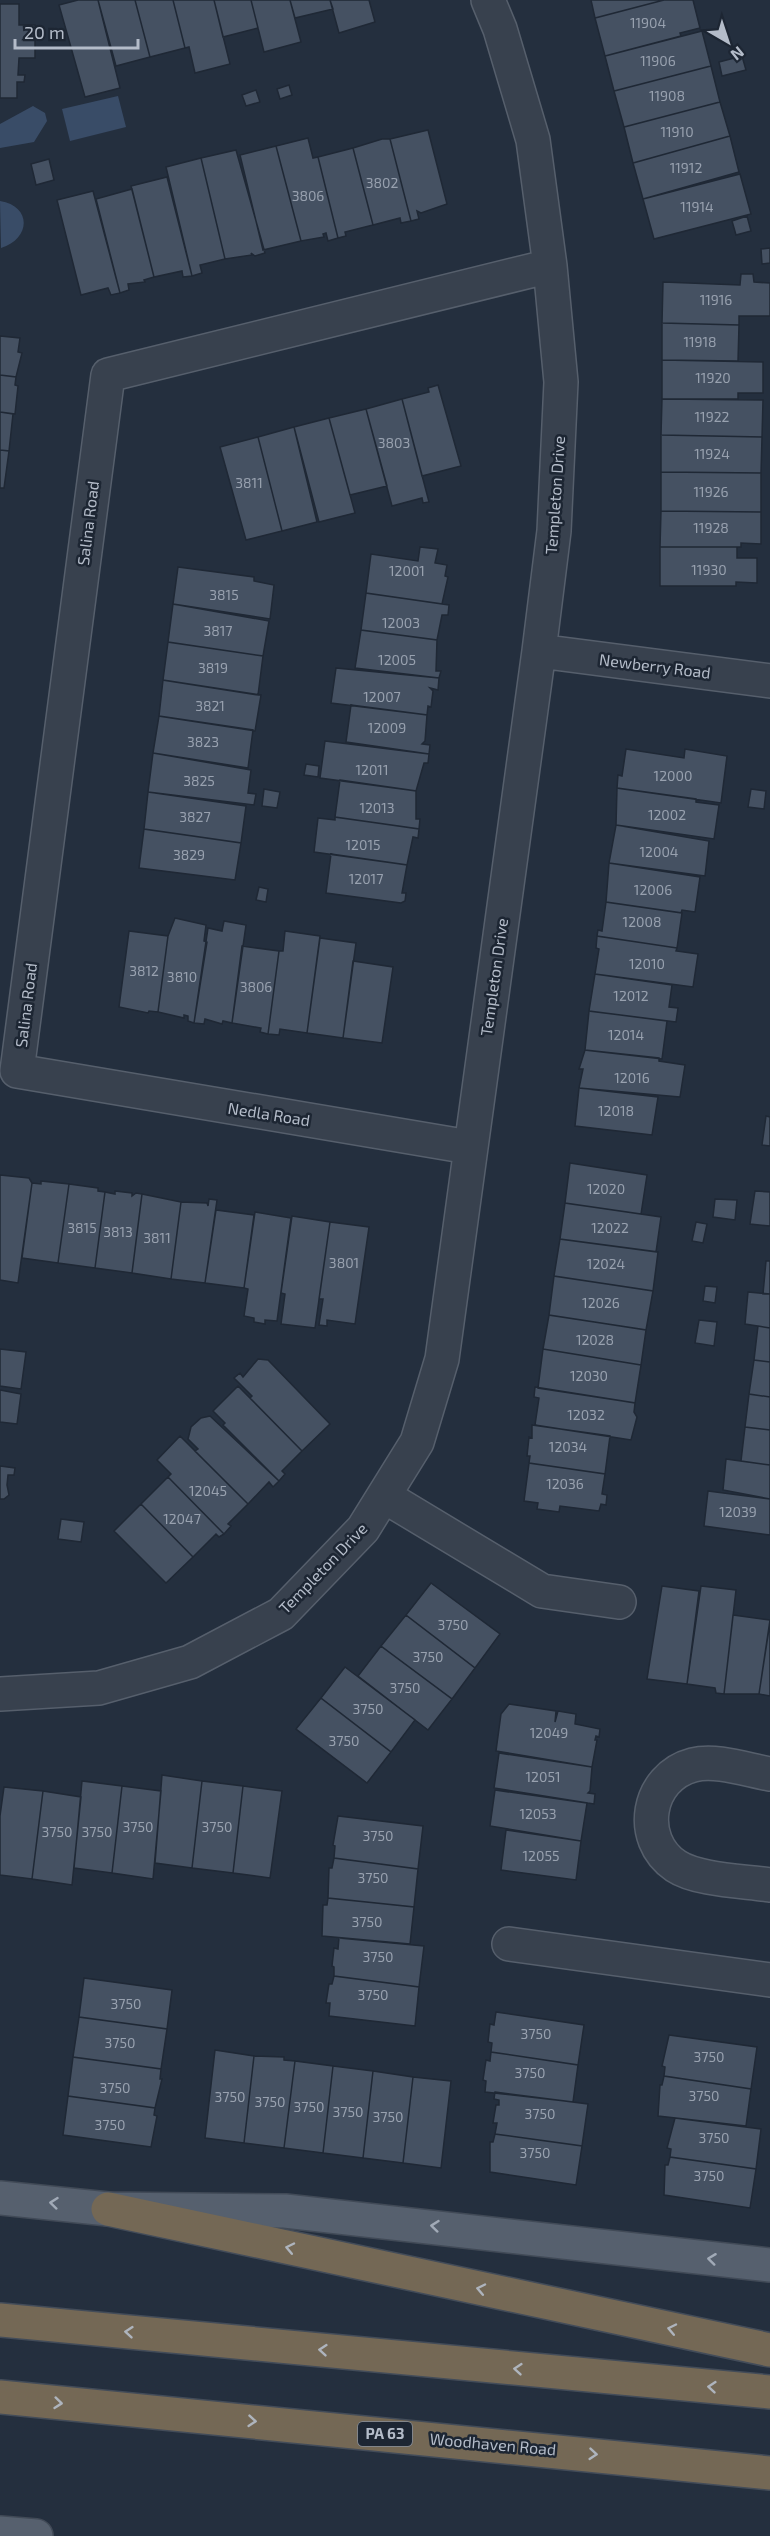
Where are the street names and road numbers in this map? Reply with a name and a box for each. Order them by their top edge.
street label: Templeton Drive [541,435,568,555]
street label: Salina Road [73,480,102,566]
street label: Newberry Road [598,649,712,682]
street label: Templeton Drive [476,917,511,1037]
street label: Salina Road [11,962,40,1048]
street label: Nedla Road [227,1098,312,1129]
street label: Templeton Drive [275,1518,371,1617]
road number: PA 63 [358,2422,412,2446]
street label: Woodhaven Road [429,2429,557,2459]

